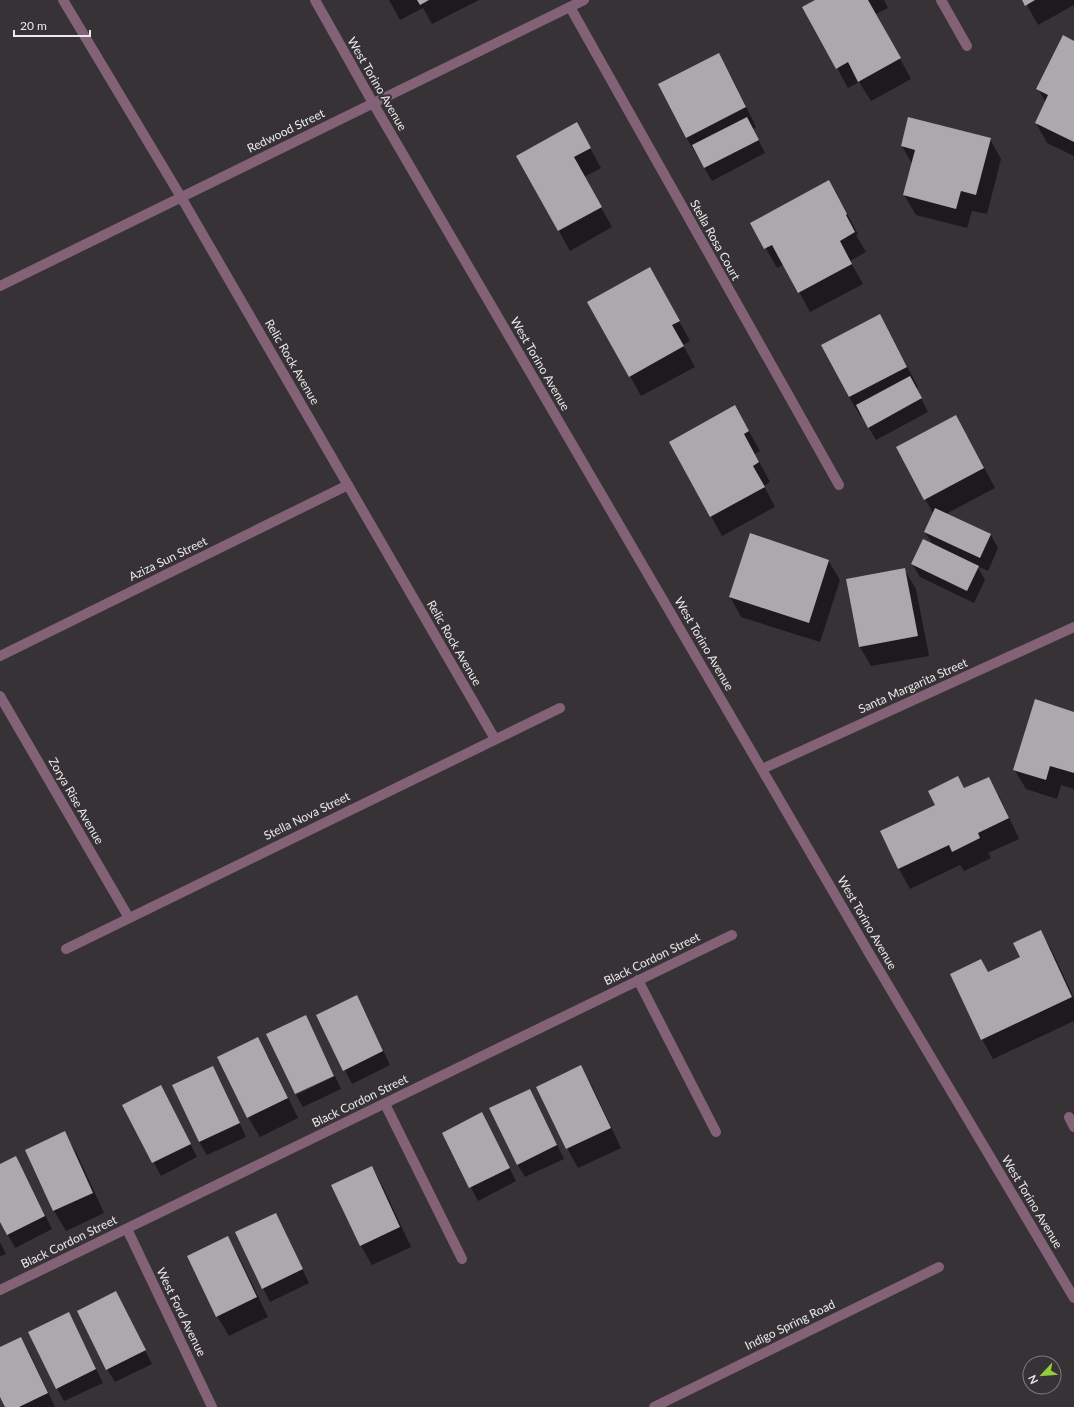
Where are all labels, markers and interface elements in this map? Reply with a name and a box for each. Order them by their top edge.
scale bar [14,12,90,38]
text: 20 m [20,18,47,33]
street label: West Torino Avenue [344,34,410,133]
street label: Redwood Street [245,105,328,156]
street label: Stella Rosa Court [687,197,744,283]
street label: West Torino Avenue [507,314,573,413]
street label: Relic Rock Avenue [262,316,323,407]
street label: Aziza Sun Street [126,533,210,584]
street label: West Torino Avenue [671,594,737,693]
street label: Relic Rock Avenue [424,597,485,688]
street label: Santa Margarita Street [856,654,970,716]
street label: Zorya Rise Avenue [46,755,107,847]
street label: Stella Nova Street [261,788,353,843]
street label: West Torino Avenue [834,873,900,972]
street label: Black Cordon Street [601,928,703,988]
street label: Black Cordon Street [309,1070,411,1130]
street label: West Torino Avenue [999,1153,1066,1251]
street label: Black Cordon Street [18,1211,120,1271]
street label: West Ford Avenue [153,1265,209,1359]
street label: Indigo Spring Road [742,1296,837,1353]
north arrow [1022,1355,1062,1395]
text: N [1025,1373,1040,1386]

